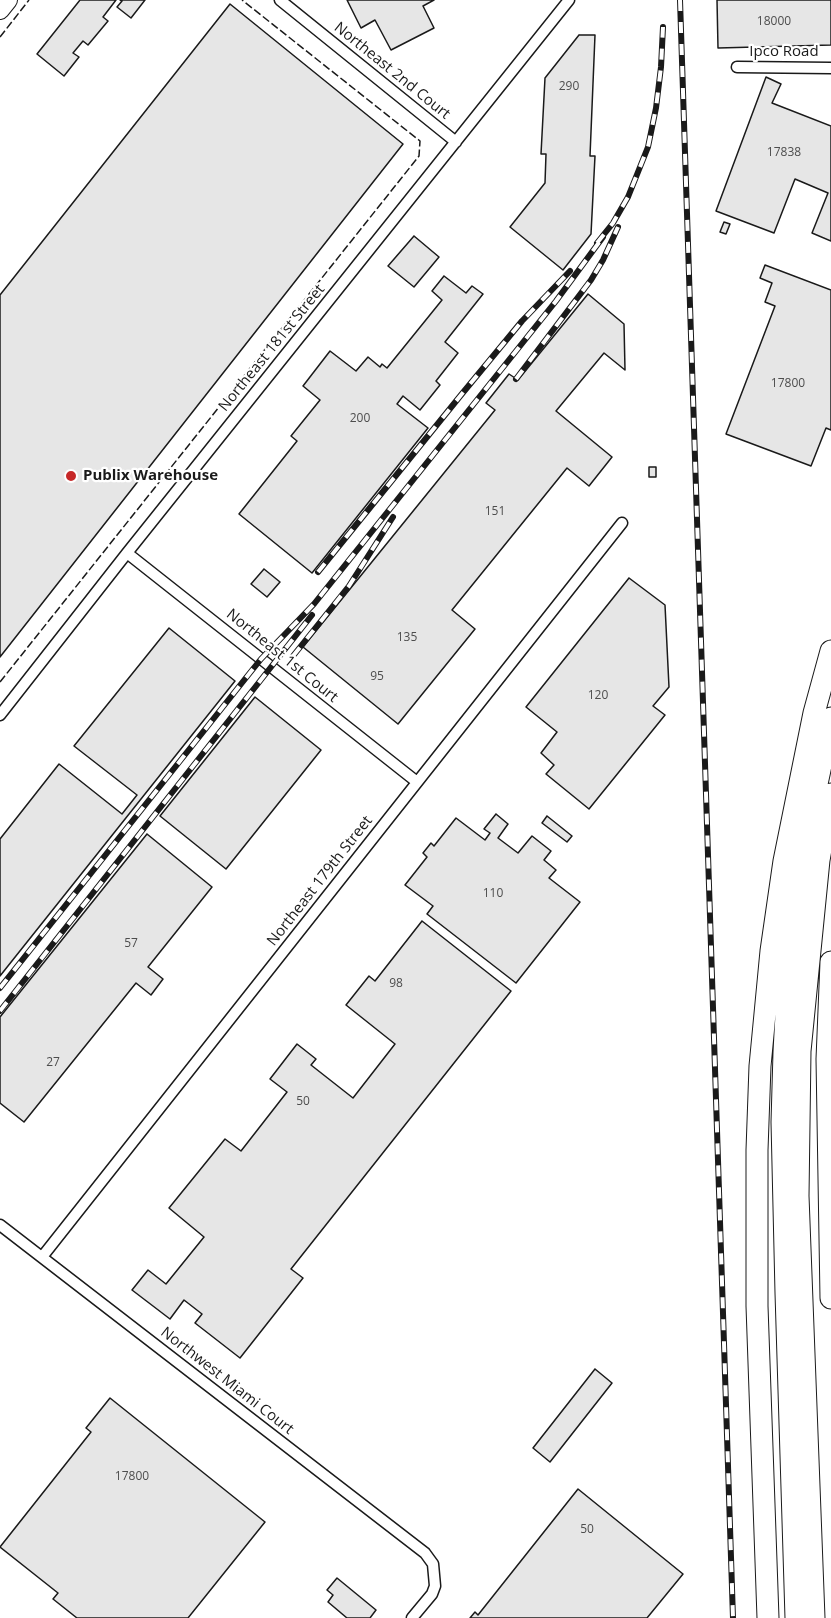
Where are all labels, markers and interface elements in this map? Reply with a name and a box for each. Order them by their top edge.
house number: 18000 [757,15,791,29]
street label: Northeast 2nd Court [330,19,454,123]
street label: Ipco Road [749,43,819,61]
house number: 290 [559,80,579,94]
house number: 17838 [767,146,801,160]
street label: Northeast 181st Street [215,281,329,415]
house number: 17800 [771,377,805,391]
house number: 200 [350,412,370,426]
place label: Publix Warehouse [83,467,218,485]
marker: Publix Warehouse [64,469,78,483]
house number: 151 [485,505,505,519]
street label: Northeast 1st Court [223,606,341,706]
house number: 135 [397,631,417,645]
house number: 95 [370,670,384,684]
house number: 120 [588,689,608,703]
street label: Northeast 179th Street [264,812,376,950]
house number: 110 [483,887,503,901]
house number: 57 [124,937,138,951]
house number: 98 [389,977,403,991]
house number: 27 [46,1056,60,1070]
house number: 50 [296,1095,310,1109]
street label: Northwest Miami Court [157,1323,297,1439]
house number: 17800 [115,1470,149,1484]
house number: 50 [580,1523,594,1537]

